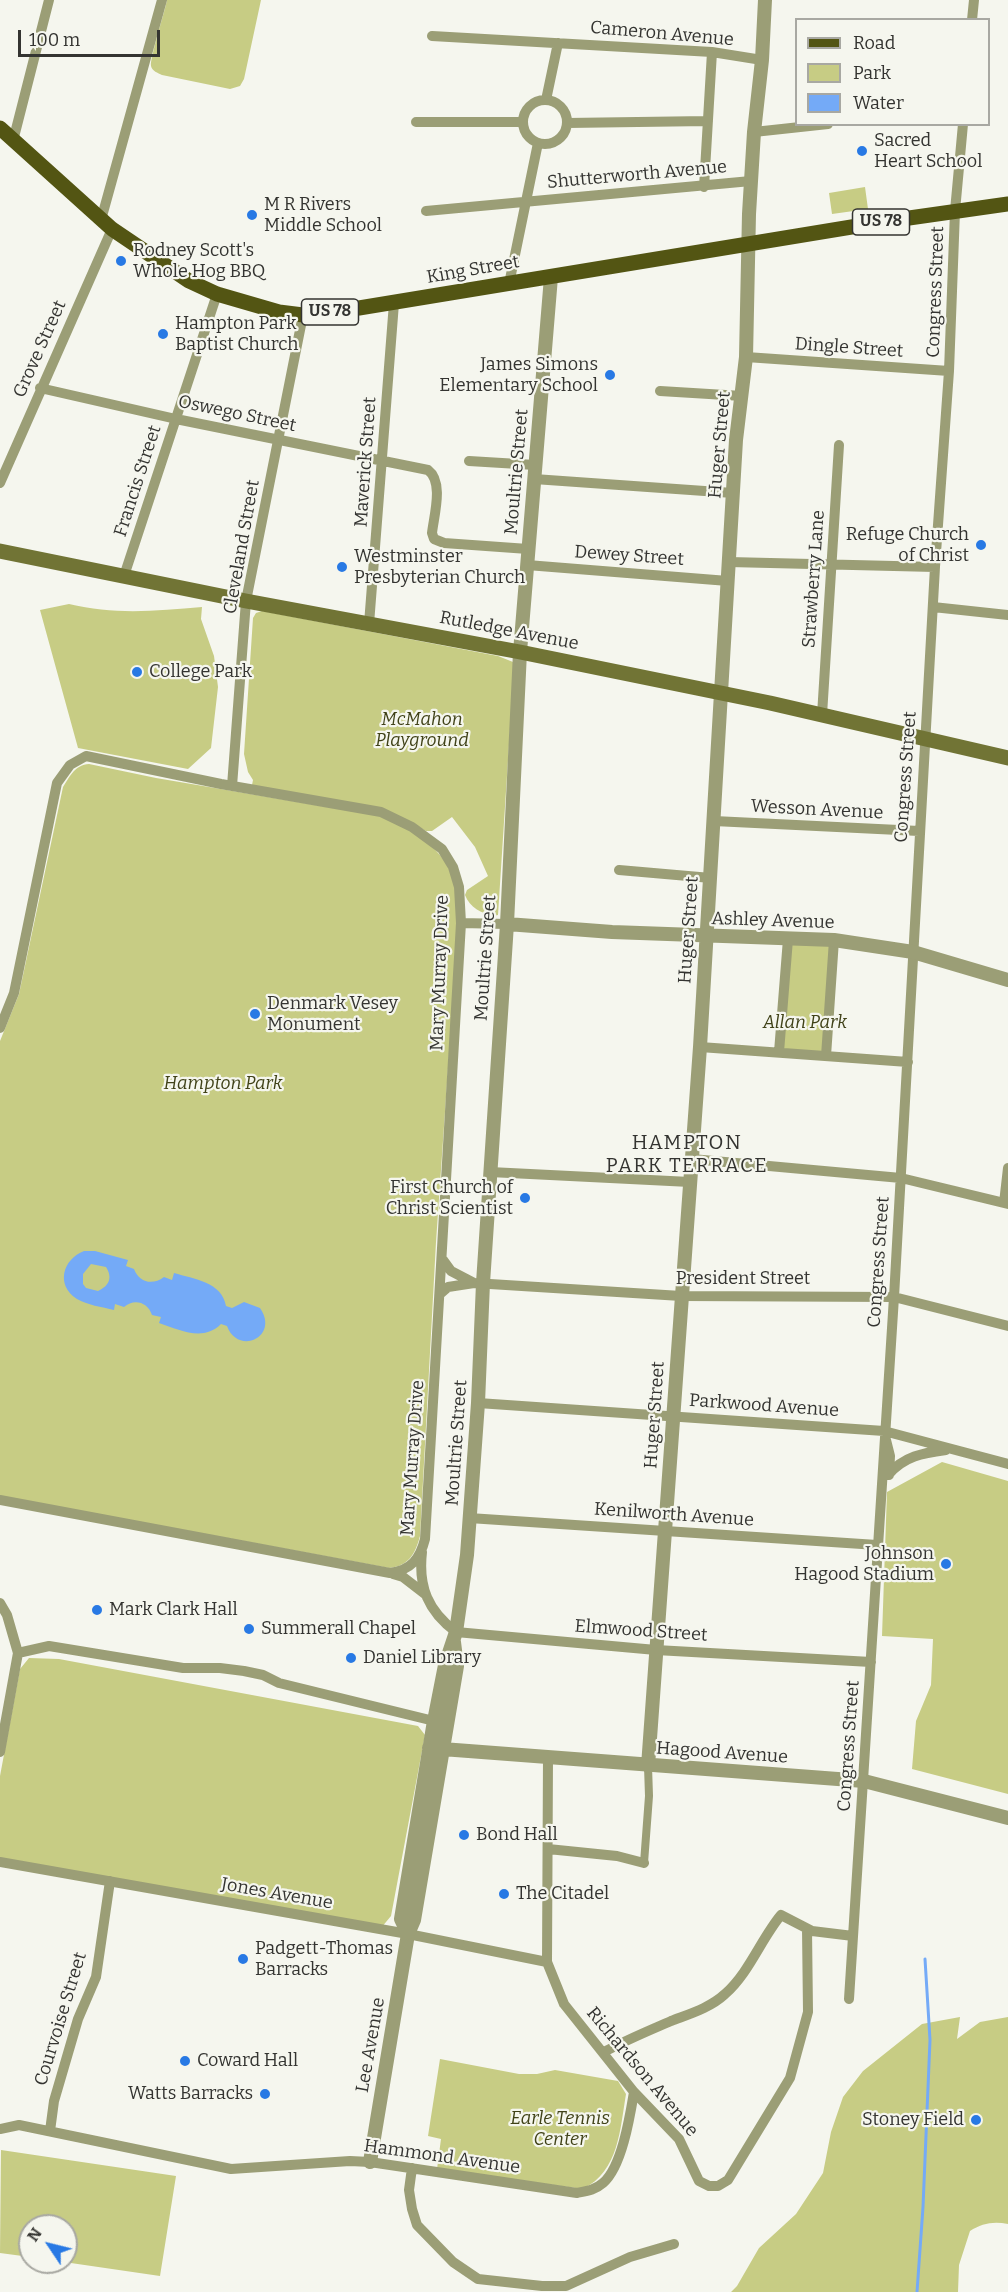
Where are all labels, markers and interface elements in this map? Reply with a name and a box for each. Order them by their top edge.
street label: Cameron Avenue [589,17,735,51]
scale bar [21,18,164,56]
legend [795,18,990,126]
text: 100 m [29,29,80,51]
text: Road [853,32,895,54]
text: Park [853,62,891,84]
text: Water [853,92,904,114]
place label: Sacred Heart School [874,130,982,172]
marker: Sacred Heart School [855,144,869,158]
street label: Shutterworth Avenue [546,156,728,194]
place label: M R Rivers Middle School [264,194,382,236]
marker: M R Rivers Middle School [245,208,259,222]
road number: US 78 [852,209,910,235]
street label: Congress Street [923,226,949,358]
place label: Rodney Scott's Whole Hog BBQ [133,240,265,282]
street label: King Street [425,251,521,289]
marker: Rodney Scott's Whole Hog BBQ [114,254,128,268]
street label: Grove Street [9,297,71,401]
road number: US 78 [302,299,358,325]
place label: Hampton Park Baptist Church [175,313,298,356]
marker: Hampton Park Baptist Church [156,327,170,341]
street label: Dingle Street [794,333,904,363]
place label: James Simons Elementary School [439,354,598,397]
marker: James Simons Elementary School [603,368,617,382]
street label: Huger Street [705,390,735,500]
street label: Oswego Street [176,391,298,437]
street label: Maverick Street [351,396,381,528]
street label: Moultrie Street [501,408,533,536]
street label: Francis Street [110,423,166,539]
street label: Cleveland Street [220,478,264,616]
street label: Strawberry Lane [798,509,830,649]
place label: Refuge Church of Christ [846,524,969,566]
marker: Refuge Church of Christ [974,538,988,552]
street label: Dewey Street [573,541,685,571]
place label: Westminster Presbyterian Church [354,546,525,588]
marker: Westminster Presbyterian Church [335,560,349,574]
street label: Rutledge Avenue [438,607,580,655]
place label: College Park [149,661,252,683]
marker: College Park [130,665,144,679]
park label: McMahon Playground [375,709,469,752]
street label: Congress Street [891,711,921,843]
street label: Wesson Avenue [750,796,884,824]
street label: Huger Street [674,876,704,984]
street label: Moultrie Street [471,894,501,1022]
street label: Mary Murray Drive [426,895,454,1051]
street label: Ashley Avenue [711,908,835,934]
place label: Denmark Vesey Monument [267,993,398,1036]
marker: Denmark Vesey Monument [248,1007,262,1021]
park label: Allan Park [763,1012,847,1034]
park label: Hampton Park [164,1073,282,1095]
district label: HAMPTON PARK TERRACE [606,1131,768,1178]
place label: First Church of Christ Scientist [386,1177,513,1220]
marker: First Church of Christ Scientist [518,1191,532,1205]
street label: Congress Street [864,1196,894,1328]
street label: President Street [676,1268,810,1290]
street label: Huger Street [640,1361,670,1469]
street label: Mary Murray Drive [397,1379,429,1537]
street label: Moultrie Street [442,1379,472,1507]
street label: Parkwood Avenue [688,1390,840,1422]
street label: Kenilworth Avenue [593,1499,755,1531]
place label: Johnson Hagood Stadium [794,1543,934,1586]
marker: Johnson Hagood Stadium [939,1557,953,1571]
place label: Mark Clark Hall [109,1599,238,1621]
marker: Mark Clark Hall [90,1603,104,1617]
street label: Elmwood Street [574,1616,708,1646]
place label: Summerall Chapel [261,1618,416,1640]
marker: Summerall Chapel [242,1622,256,1636]
place label: Daniel Library [363,1647,481,1669]
marker: Daniel Library [344,1651,358,1665]
street label: Congress Street [834,1680,864,1812]
street label: Hagood Avenue [655,1738,789,1768]
place label: Bond Hall [476,1824,558,1846]
marker: Bond Hall [457,1828,471,1842]
street label: Jones Avenue [220,1874,334,1914]
place label: The Citadel [516,1883,609,1905]
marker: The Citadel [497,1887,511,1901]
place label: Padgett-Thomas Barracks [255,1938,393,1980]
street label: Courvoise Street [30,1950,92,2088]
marker: Padgett-Thomas Barracks [236,1952,250,1966]
street label: Lee Avenue [352,1996,390,2094]
street label: Richardson Avenue [582,2003,702,2141]
place label: Coward Hall [197,2050,298,2072]
marker: Coward Hall [178,2054,192,2068]
place label: Watts Barracks [128,2083,253,2105]
marker: Watts Barracks [258,2087,272,2101]
park label: Earle Tennis Center [510,2108,610,2150]
place label: Stoney Field [862,2109,964,2131]
marker: Stoney Field [969,2113,983,2127]
street label: Hammond Avenue [363,2135,521,2179]
north arrow [18,2214,78,2274]
text: N [23,2224,46,2245]

